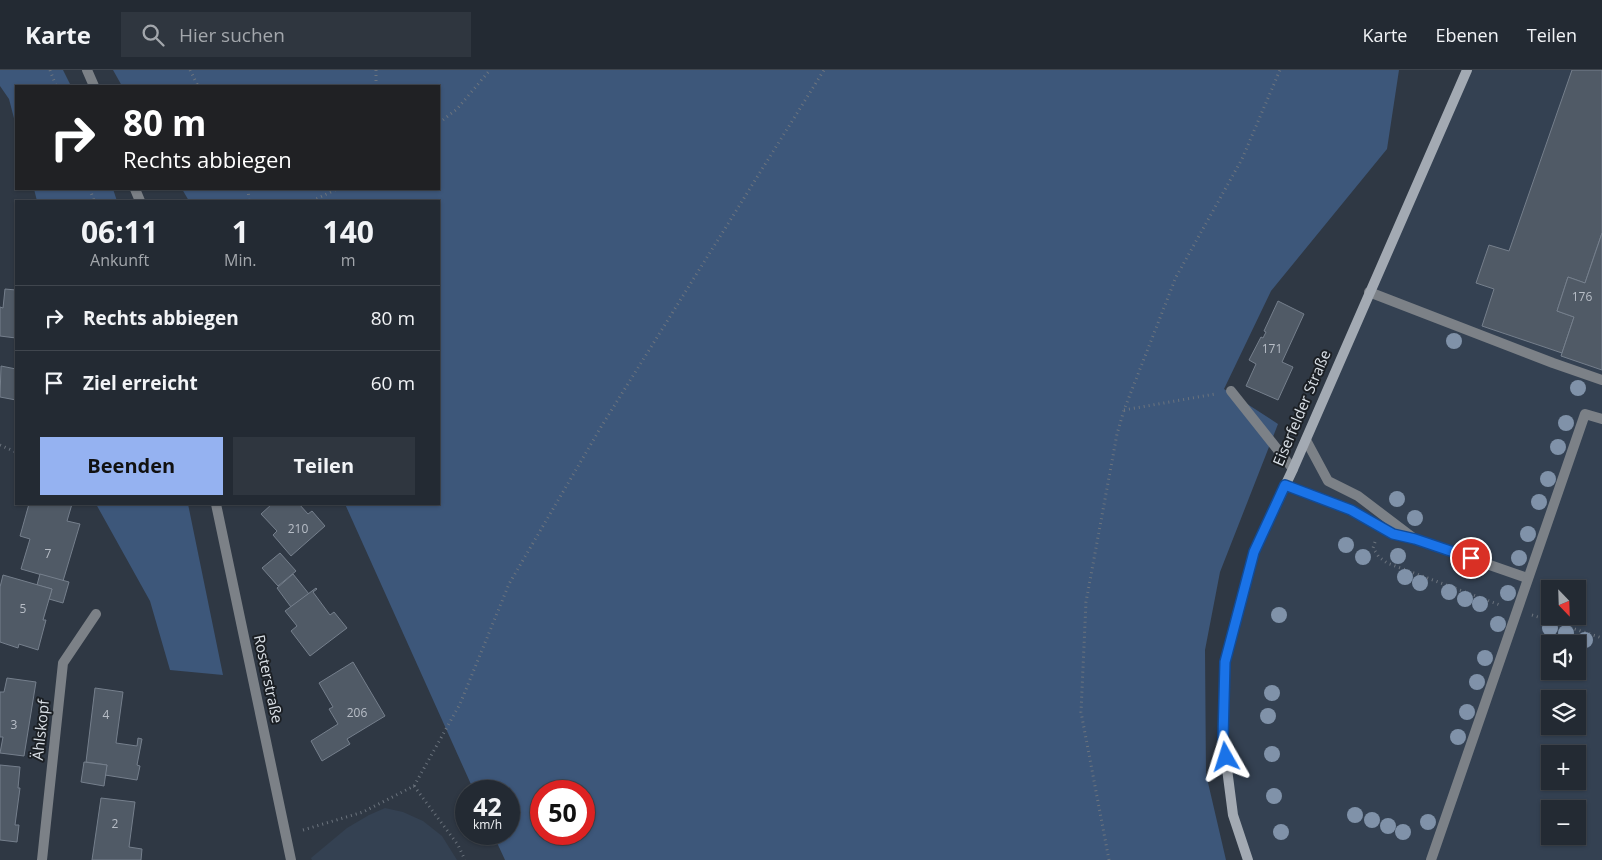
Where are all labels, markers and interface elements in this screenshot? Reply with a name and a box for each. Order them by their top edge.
search box [121,12,471,57]
text: Karte [25,18,91,51]
icon: search [139,21,167,49]
text: Hier suchen [179,22,285,48]
text: Karte [1363,23,1407,47]
text: Ebenen [1435,23,1499,47]
text: Teilen [1527,23,1577,47]
text: 80 m [123,99,206,146]
icon: right [40,105,105,170]
text: Rechts abbiegen [123,144,292,174]
text: 06:11 [81,211,158,252]
text: 1 [232,211,249,252]
text: 140 [323,211,374,252]
text: Ankunft [90,249,149,271]
text: Min. [224,249,257,271]
text: m [341,249,356,271]
house number: 176 [1572,288,1592,305]
icon: right [40,304,68,332]
text: Rechts abbiegen [83,305,239,331]
text: 80 m [371,305,415,331]
house number: 171 [1262,340,1282,357]
street label: Eiserfelder Straße [1268,346,1335,469]
icon: arrive [40,369,68,397]
text: Ziel erreicht [83,370,198,396]
text: 60 m [371,370,415,396]
button: Beenden [40,437,223,495]
button: Teilen [233,437,415,495]
house number: 210 [288,520,308,537]
pin [1450,537,1492,579]
icon: arrive [1457,544,1485,572]
house number: 7 [45,545,52,562]
north arrow [1541,580,1586,625]
map controls [1541,580,1586,845]
house number: 5 [20,600,27,617]
street label: Rosterstraße [250,633,288,725]
button: sound [1541,635,1586,680]
button: layers [1541,690,1586,735]
street label: Ählskopf [27,698,53,761]
house number: 206 [347,704,367,721]
house number: 4 [103,706,110,723]
house number: 3 [11,716,18,733]
position arrow [1199,730,1251,782]
button: + [1541,745,1586,790]
speed limit sign: 50 [530,780,595,845]
text: 42 [473,789,502,823]
button: − [1541,800,1586,845]
house number: 2 [112,815,119,832]
text: km/h [473,816,502,833]

